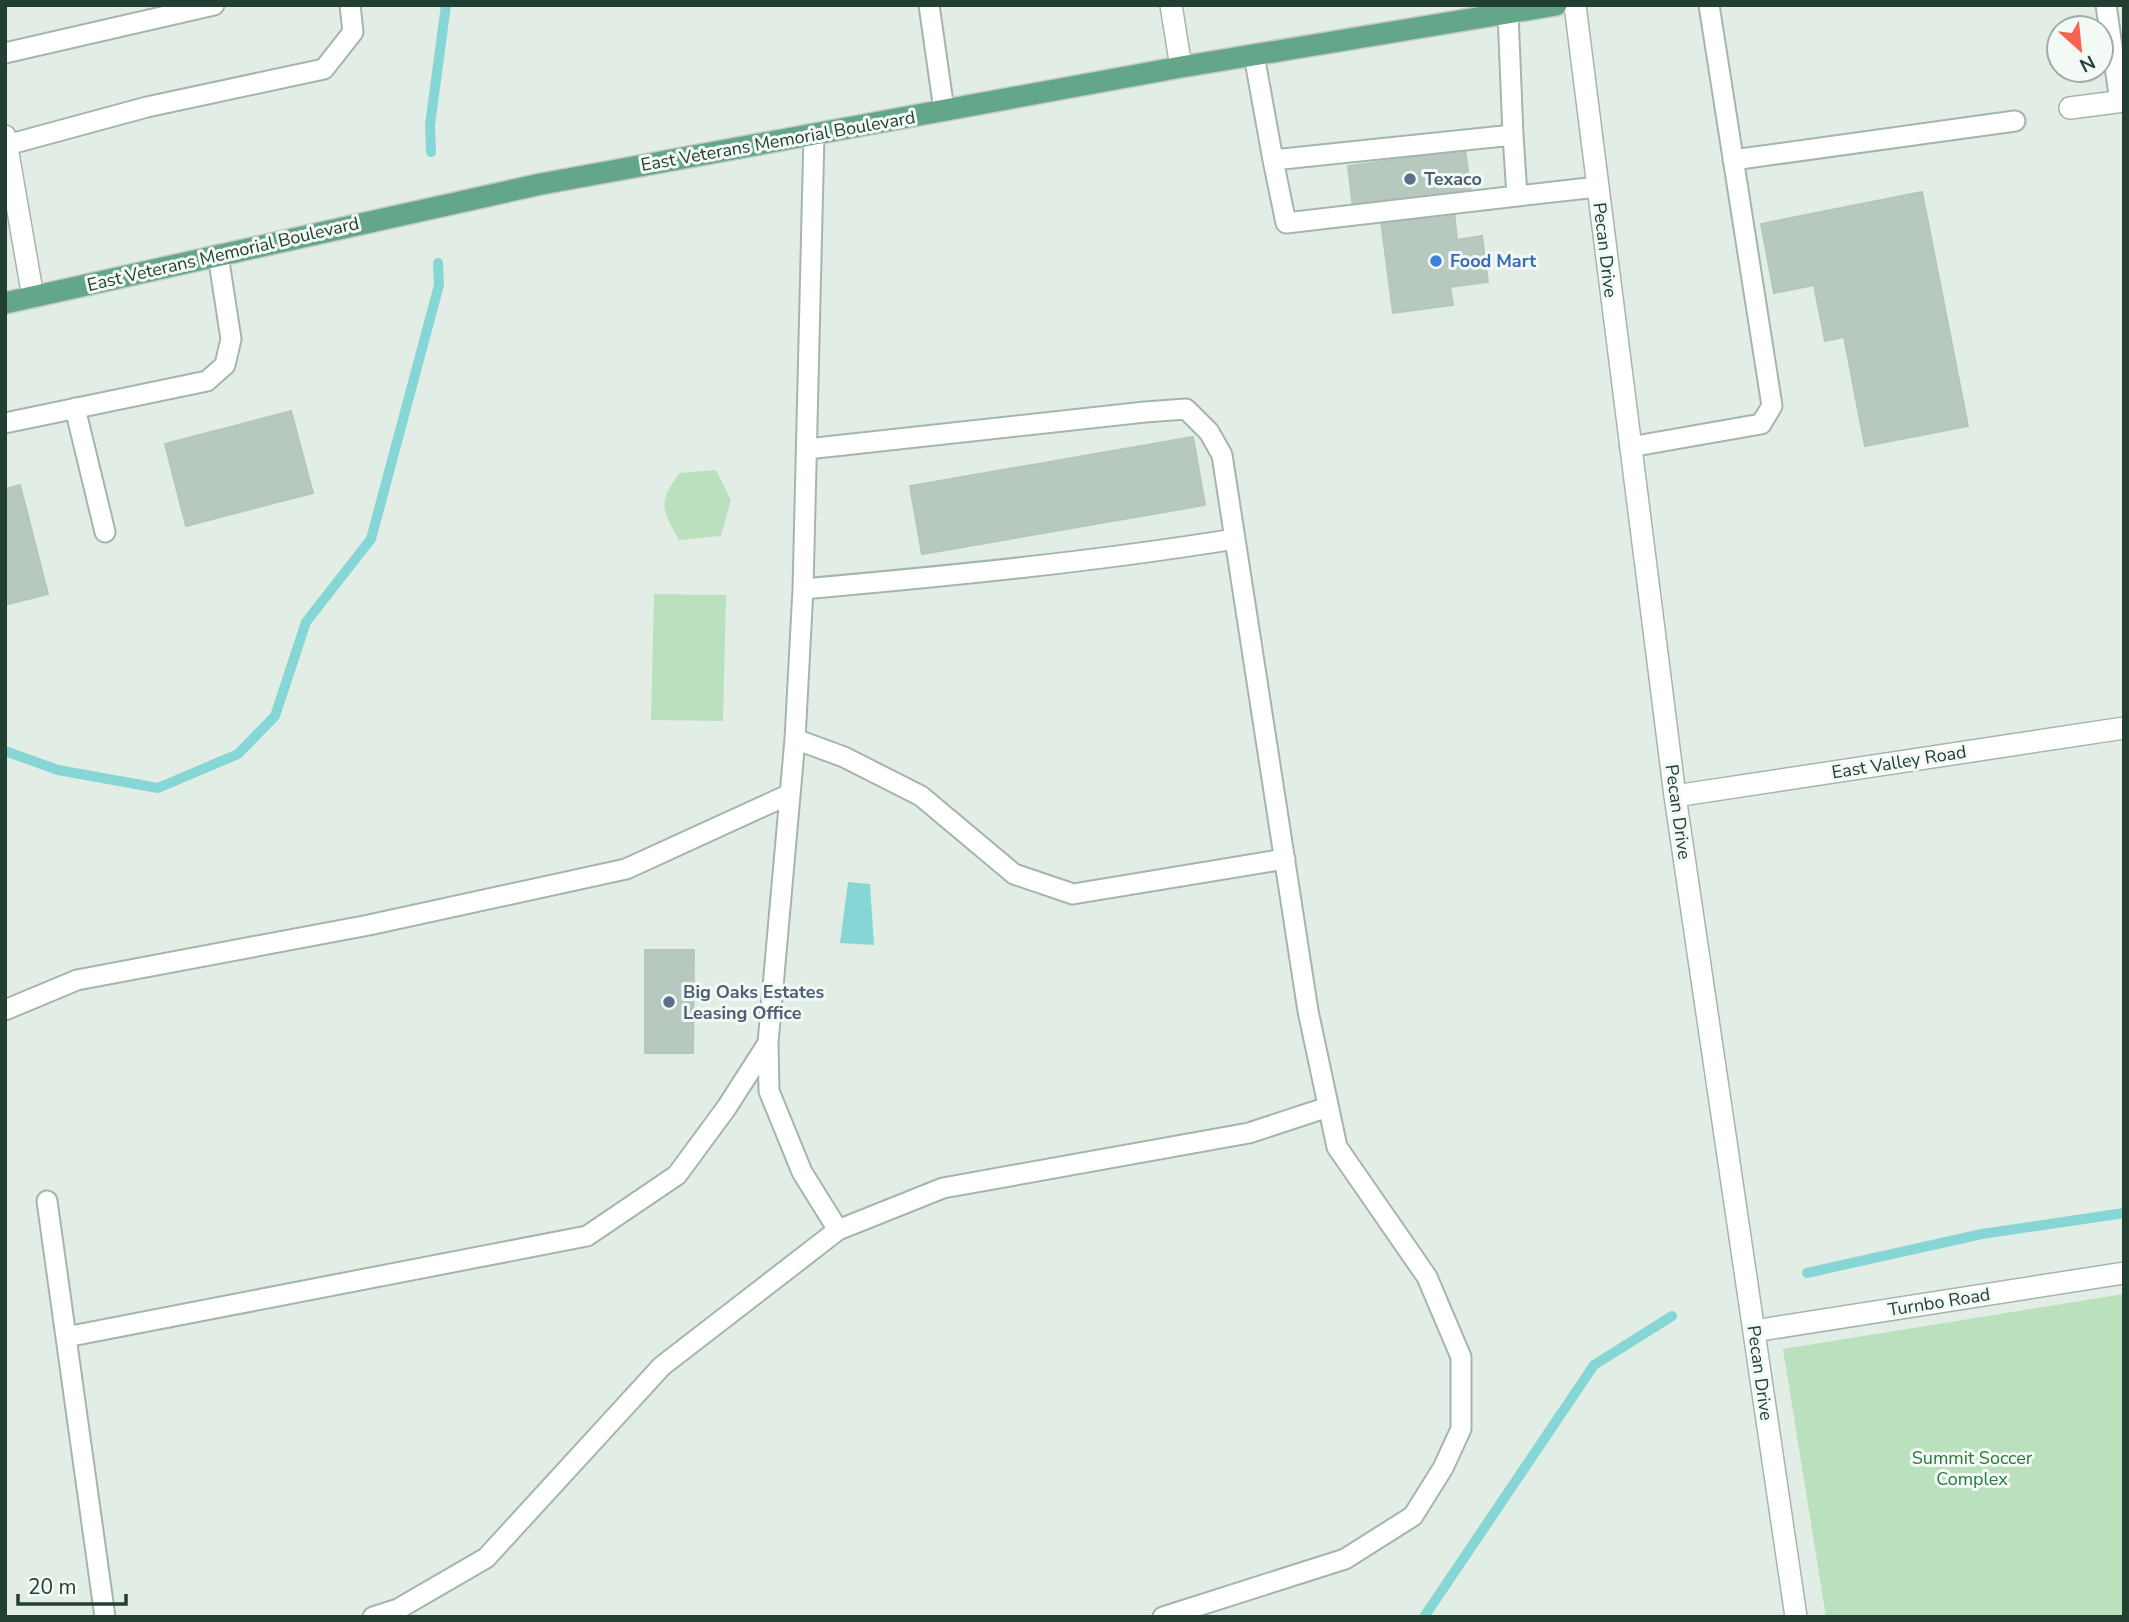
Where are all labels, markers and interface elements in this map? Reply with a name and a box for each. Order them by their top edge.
north arrow [2045,14,2115,84]
text: N [2075,48,2100,78]
street label: East Veterans Memorial Boulevard [639,105,917,177]
place label: Texaco [1424,167,1482,191]
marker: Texaco [1402,171,1418,187]
street label: Pecan Drive [1587,201,1623,299]
street label: East Veterans Memorial Boulevard [85,211,361,297]
place label: Food Mart [1450,249,1536,273]
marker: Food Mart [1428,253,1444,269]
street label: East Valley Road [1830,740,1968,784]
street label: Pecan Drive [1659,763,1697,861]
place label: Big Oaks Estates Leasing Office [683,980,825,1025]
marker: Big Oaks Estates Leasing Office [661,994,677,1010]
street label: Turnbo Road [1886,1282,1992,1322]
street label: Pecan Drive [1741,1324,1779,1422]
park label: Summit Soccer Complex [1912,1446,2033,1491]
scale bar [18,1562,126,1606]
text: 20 m [28,1573,77,1601]

